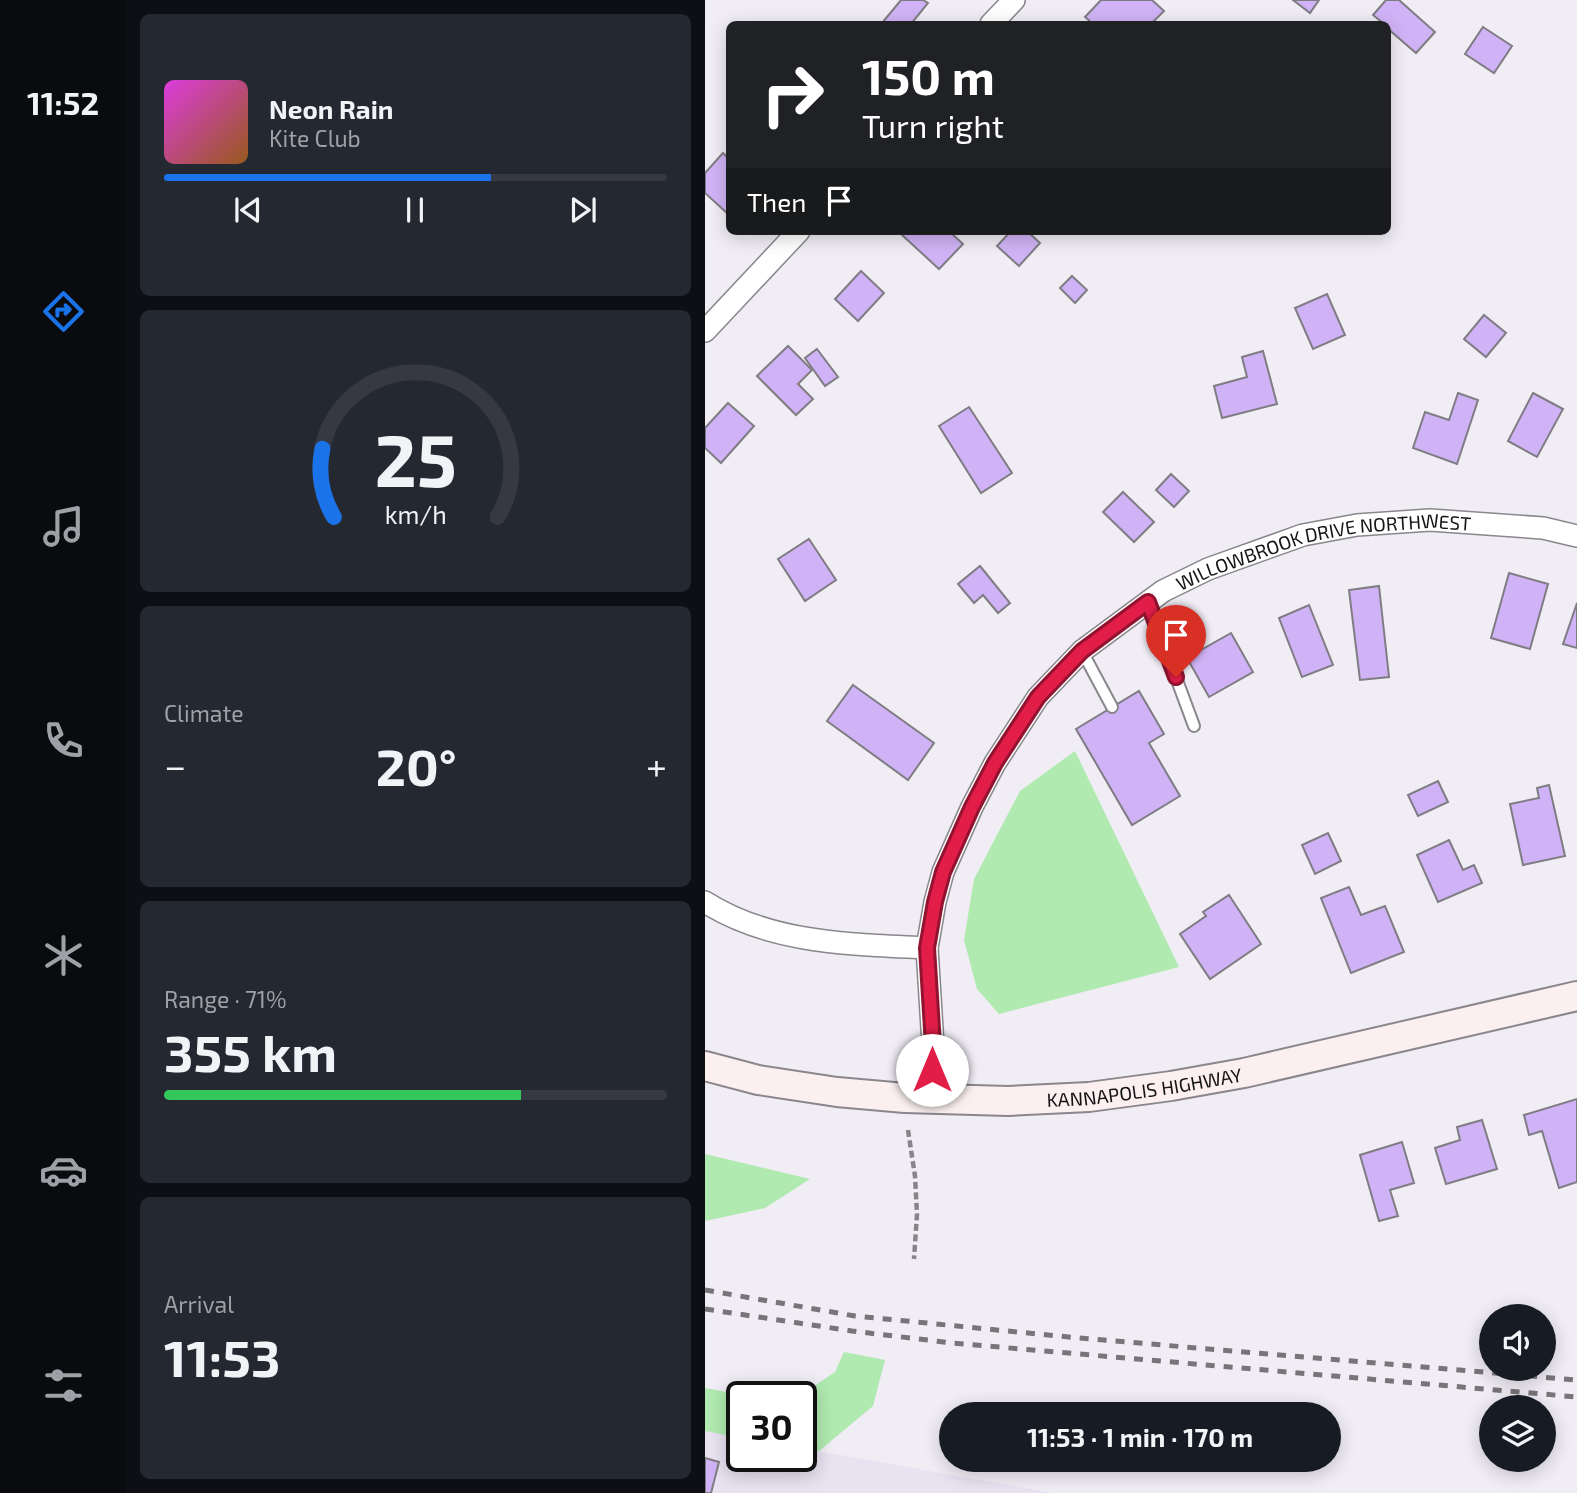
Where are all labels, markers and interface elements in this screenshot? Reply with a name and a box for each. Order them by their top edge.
text: 150 m [862,46,995,105]
icon: right [747,49,838,140]
text: 11:52 [27,83,99,121]
text: Neon Rain [269,93,393,124]
text: Turn right [862,106,1004,144]
text: Kite Club [269,124,361,152]
icon: arrive [820,182,858,220]
text: Then [747,186,806,217]
icon: previous [229,191,267,229]
icon: pause [396,191,434,229]
icon: next [564,191,602,229]
icon: directions [39,287,88,336]
text: 25 [374,414,457,502]
text: km/h [384,498,447,528]
icon: music [39,502,88,551]
street label: WILLOWBROOK DRIVE NORTHWEST [1172,508,1472,594]
pin [1146,605,1206,677]
icon: arrive [1157,616,1195,654]
text: Climate [164,699,244,727]
icon: phone [39,716,88,765]
text: 20° [376,734,457,796]
text: − [164,742,186,788]
text: + [646,742,667,788]
icon: climate [39,931,88,980]
text: Range · 71% [164,985,286,1013]
text: 355 km [164,1020,337,1082]
position arrow [895,1033,969,1107]
street label: KANNAPOLIS HIGHWAY [1046,1062,1244,1111]
icon: car [39,1146,88,1195]
text: Arrival [164,1290,234,1318]
map controls [1479,1304,1556,1472]
button: sound [1479,1304,1556,1381]
text: 11:53 [164,1325,280,1387]
icon: filters [39,1361,88,1410]
speed limit sign: 30 [726,1381,817,1472]
button: layers [1479,1395,1556,1472]
text: 11:53 · 1 min · 170 m [1027,1421,1253,1452]

